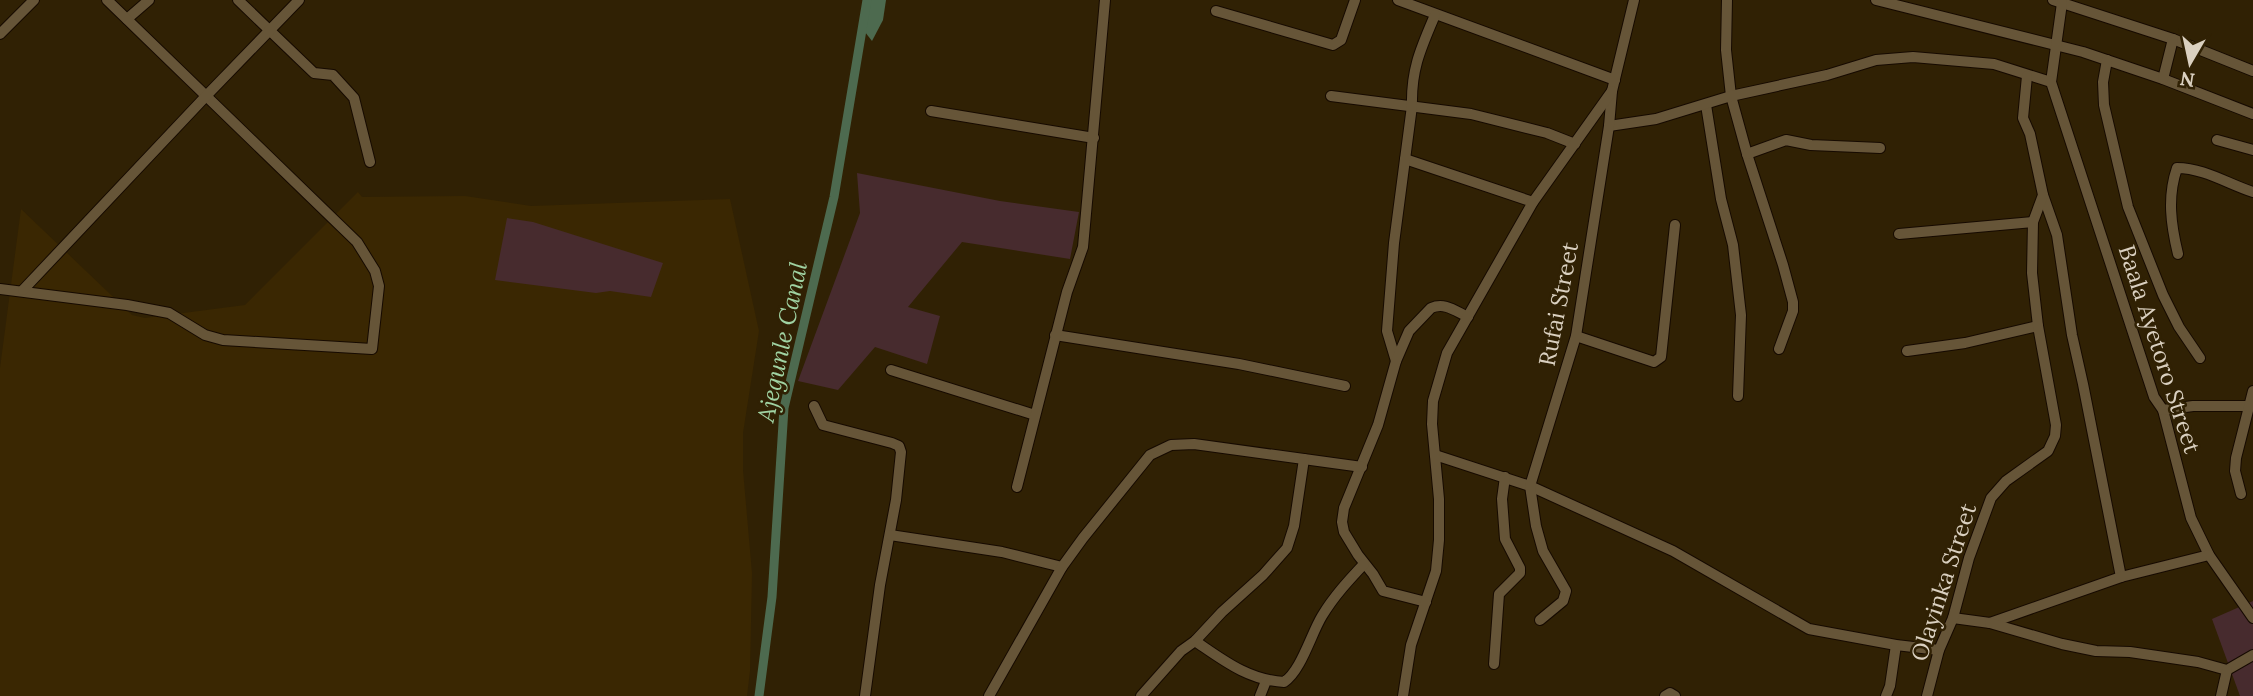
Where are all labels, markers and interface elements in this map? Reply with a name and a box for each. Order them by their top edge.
north arrow [2155,28,2225,98]
text: N [2178,67,2196,93]
street label: Rufai Street [1532,240,1584,368]
street label: Baala Ayetoro Street [2113,241,2207,457]
water label: Ajegunle Canal [750,259,814,426]
street label: Olayinka Street [1904,499,1982,665]

